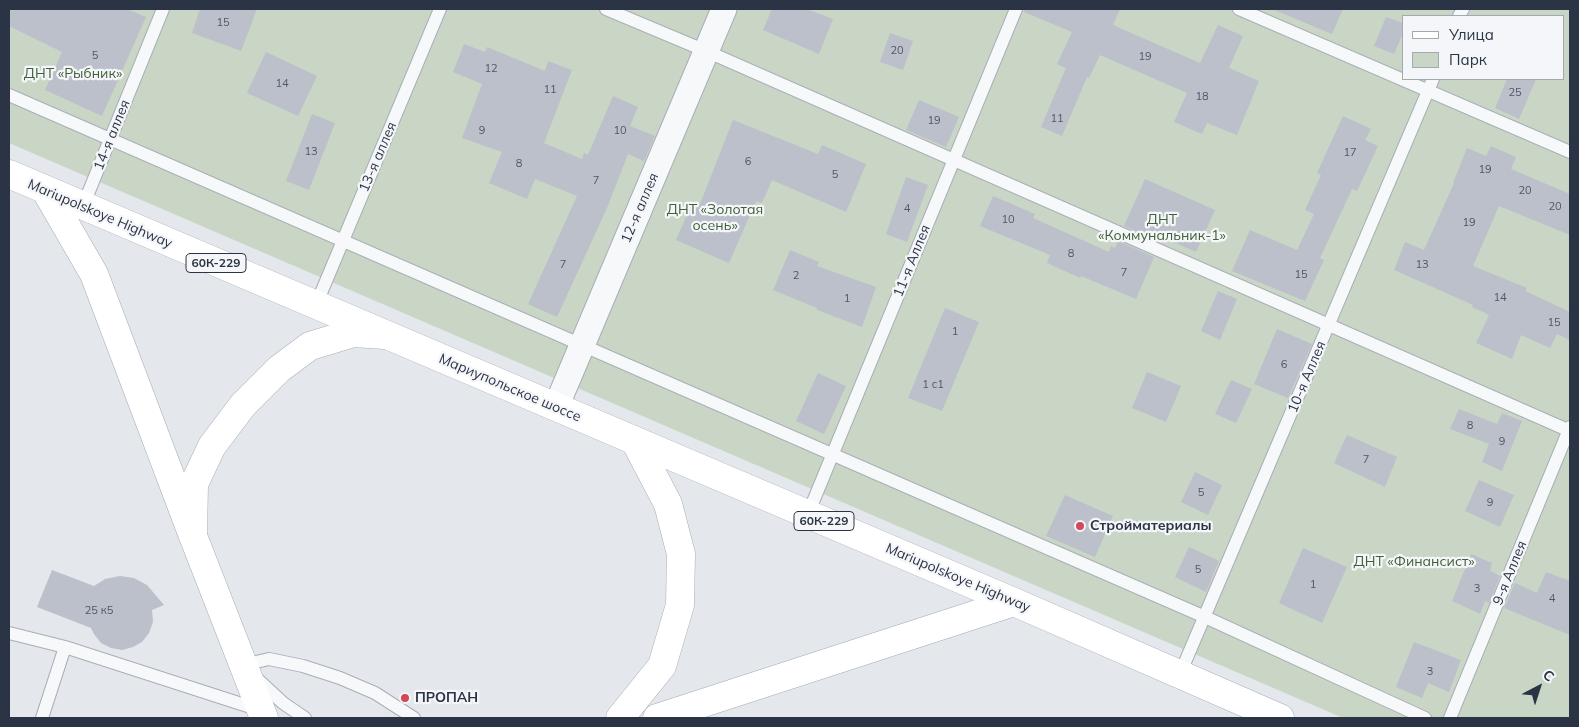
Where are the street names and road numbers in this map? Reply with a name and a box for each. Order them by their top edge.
street label: 14-я аллея [90,97,134,173]
street label: 13-я аллея [356,119,400,195]
street label: 12-я аллея [618,170,662,246]
street label: Mariupolskoye Highway [25,176,175,252]
street label: 11-я Аллея [890,222,934,300]
road number: 60К-229 [186,254,246,272]
street label: 10-я Аллея [1284,339,1330,415]
street label: Мариупольское шоссе [436,350,584,426]
road number: 60К-229 [794,512,854,530]
street label: 9-я Аллея [1489,538,1531,608]
street label: Mariupolskoye Highway [883,540,1033,616]

